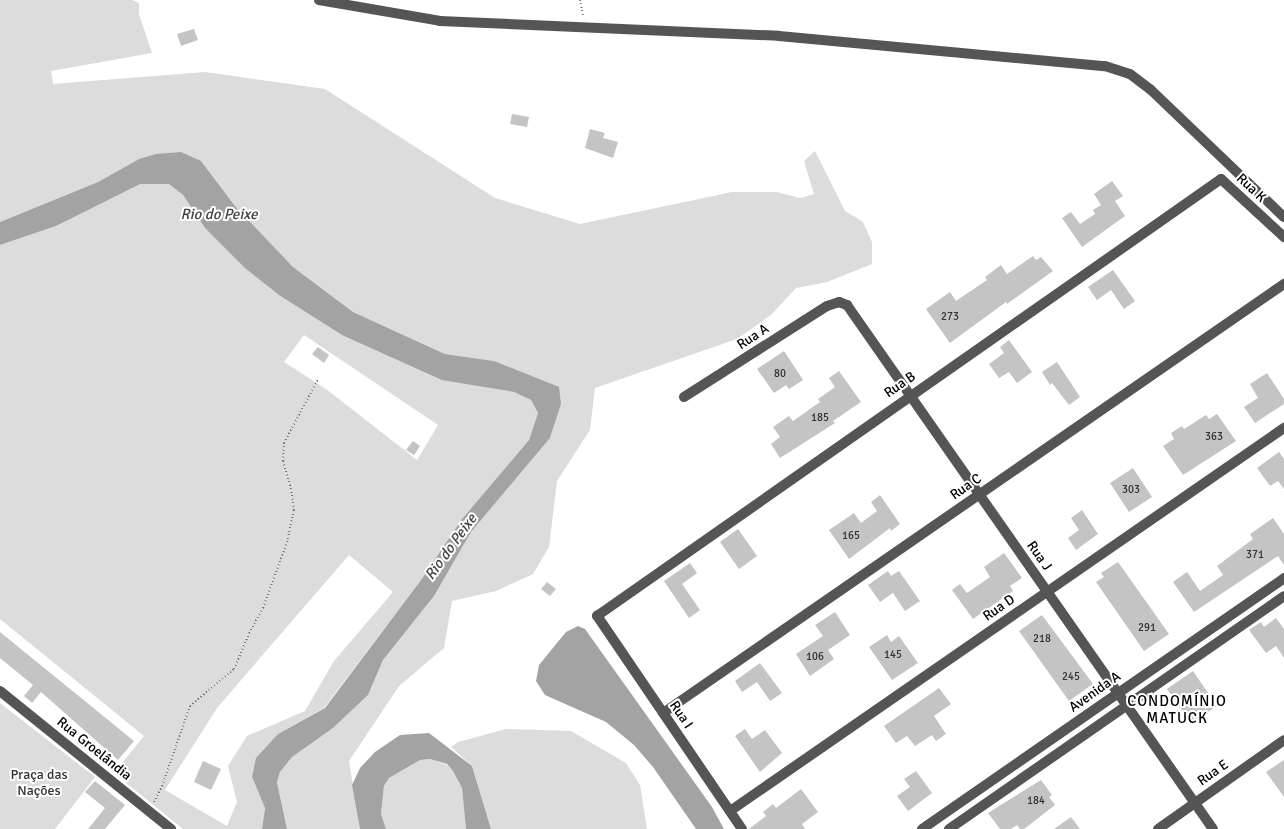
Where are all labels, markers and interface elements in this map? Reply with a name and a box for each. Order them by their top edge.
street label: Rua K [1233,170,1269,206]
water label: Rio do Peixe [181,206,257,224]
house number: 273 [941,310,959,324]
street label: Rua A [734,321,772,353]
house number: 80 [774,367,786,381]
street label: Rua B [881,368,919,402]
house number: 185 [811,411,829,425]
house number: 363 [1205,430,1223,444]
street label: Rua C [947,470,985,504]
house number: 303 [1122,483,1140,497]
water label: Rio do Peixe [421,511,481,583]
house number: 165 [842,529,860,543]
street label: Rua J [1023,538,1055,574]
house number: 371 [1246,548,1264,562]
street label: Rua D [980,591,1018,625]
house number: 291 [1138,621,1156,635]
house number: 218 [1033,632,1051,646]
house number: 145 [884,648,902,662]
house number: 106 [806,650,824,664]
street label: Avenida A [1066,668,1124,716]
house number: 245 [1062,670,1080,684]
district label: CONDOMÍNIO MATUCK [1126,692,1228,727]
street label: Rua I [666,698,696,732]
street label: Rua Groelândia [53,714,135,784]
street label: Rua E [1194,756,1232,790]
park label: Praça das Nações [10,767,68,800]
house number: 184 [1027,794,1045,808]

